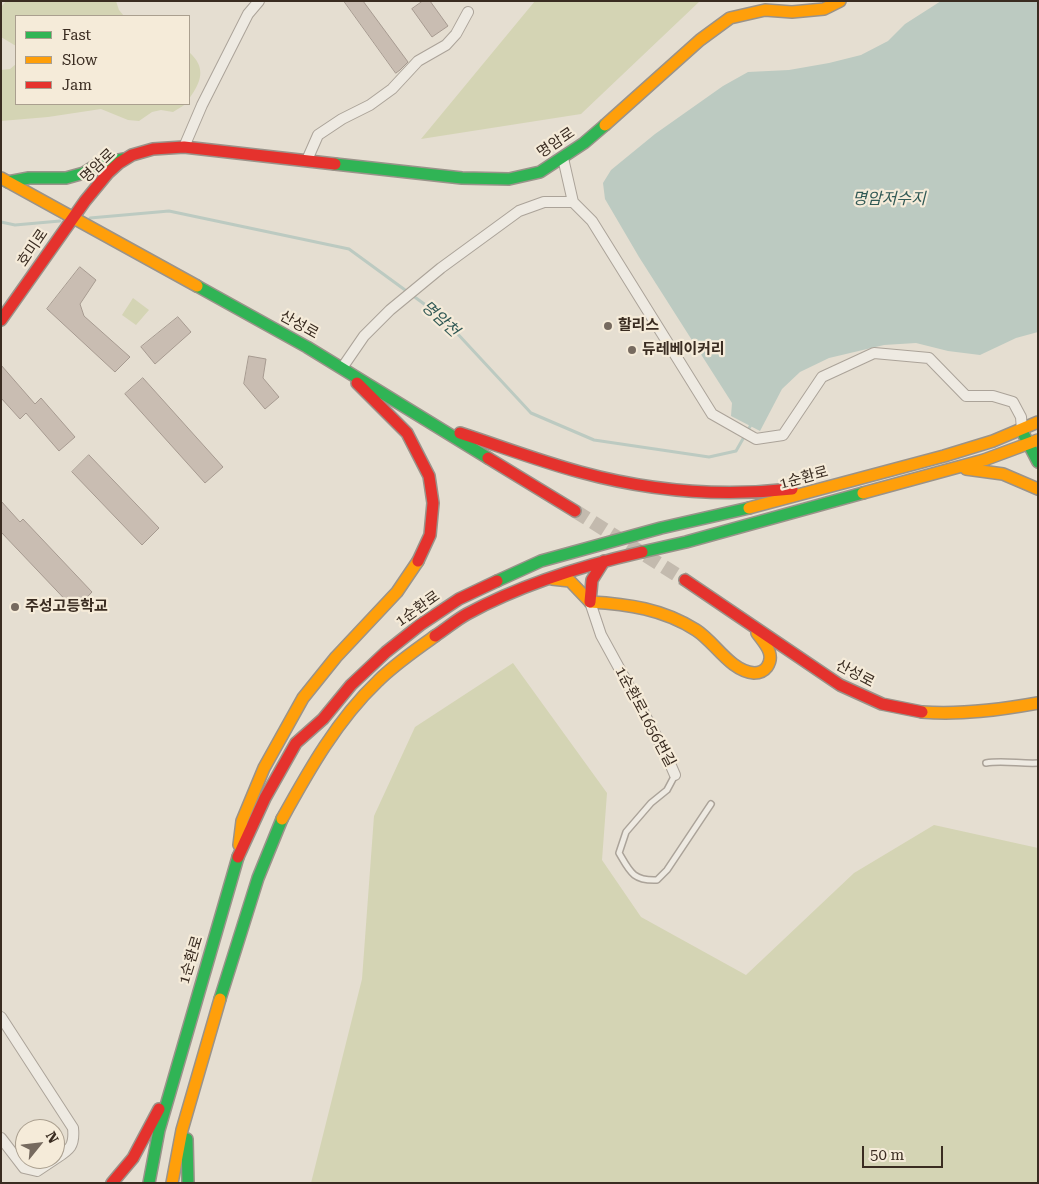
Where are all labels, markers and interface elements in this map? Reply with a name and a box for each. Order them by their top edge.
legend [15,15,190,105]
text: Fast [62,26,91,44]
text: Slow [62,51,97,69]
text: Jam [62,76,92,94]
street label: 명암로 [534,124,578,162]
street label: 명암로 [77,145,119,187]
water label: 명암저수지 [852,189,926,209]
street label: 호미로 [14,226,52,270]
water label: 명암천 [417,297,463,341]
street label: 산성로 [277,307,321,343]
place label: 할리스 [618,317,659,335]
marker: 할리스 [602,320,614,332]
place label: 듀레베이커리 [642,341,725,359]
marker: 듀레베이커리 [626,344,638,356]
street label: 1순환로 [778,463,830,493]
street label: 1순환로 [392,587,444,631]
place label: 주성고등학교 [25,598,108,616]
marker: 주성고등학교 [9,601,21,613]
street label: 산성로 [832,656,878,692]
street label: 1순환로1656번길 [611,664,679,770]
street label: 1순환로 [175,934,207,986]
north arrow [15,1119,65,1169]
text: N [43,1129,62,1146]
scale bar [864,1136,945,1168]
text: 50 m [870,1146,904,1164]

